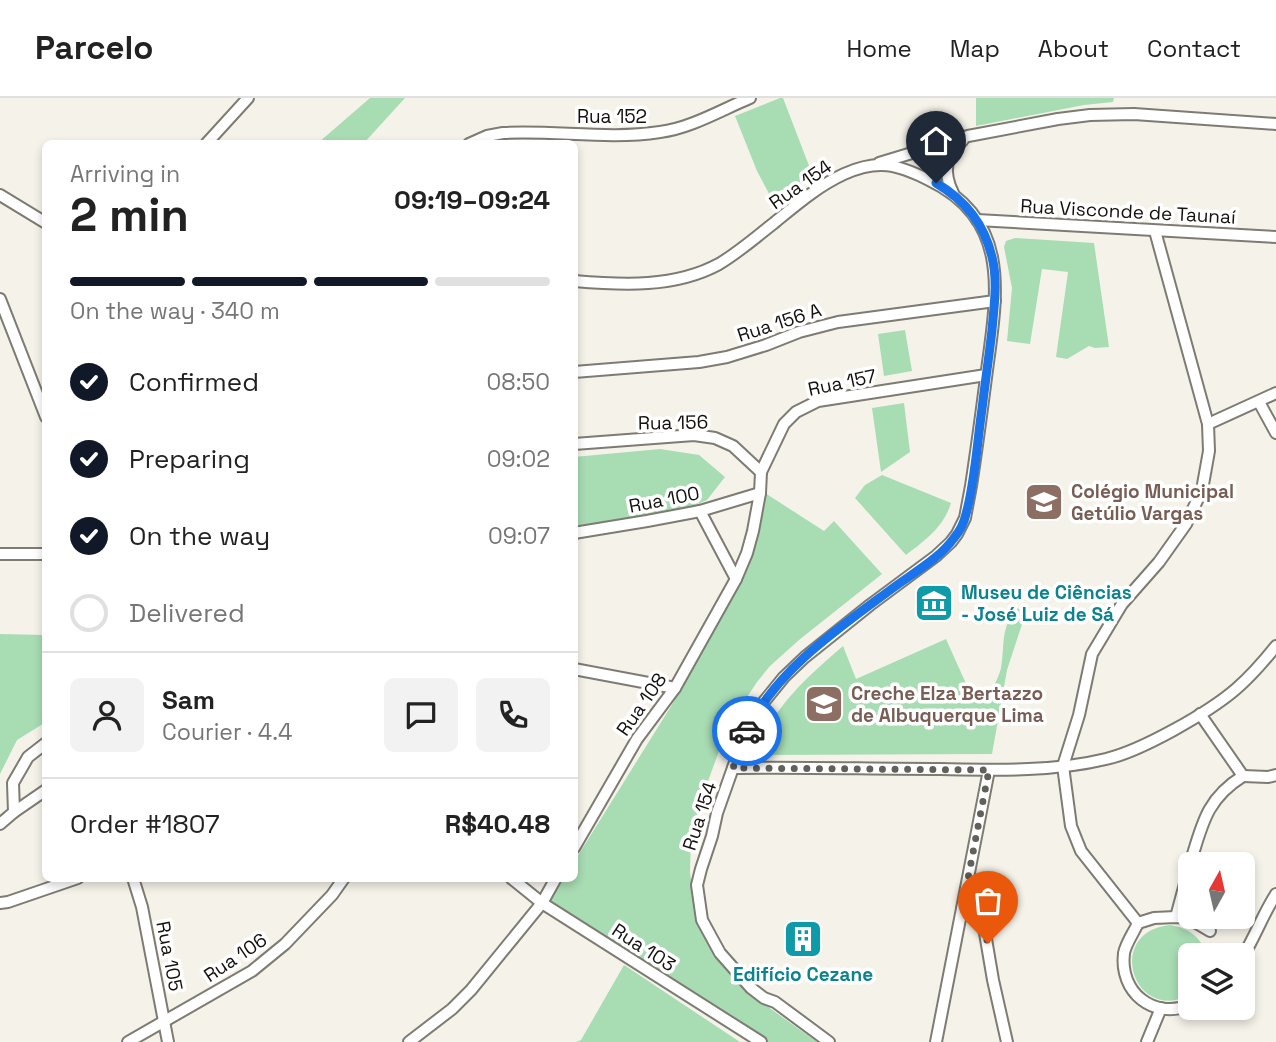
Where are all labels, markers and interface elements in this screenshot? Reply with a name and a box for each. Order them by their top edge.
text: Parcelo [35,27,154,69]
text: Home [846,33,912,64]
text: Map [950,33,1000,64]
text: About [1038,33,1109,64]
text: Contact [1147,33,1241,64]
street label: Rua 152 [577,104,647,129]
pin [906,111,966,183]
icon: home [917,122,955,160]
street label: Rua 154 [764,154,836,215]
text: Arriving in [70,159,180,189]
text: 09:19–09:24 [394,183,550,217]
text: 2 min [70,186,189,244]
street label: Rua Visconde de Taunaí [1020,193,1237,230]
text: On the way · 340 m [70,296,280,326]
street label: Rua 156 A [734,297,824,348]
icon: check [70,363,108,401]
street label: Rua 157 [806,363,879,402]
text: Confirmed [129,365,259,399]
text: 08:50 [487,367,550,397]
street label: Rua 156 [638,409,708,436]
icon: check [70,440,108,478]
text: Preparing [129,442,250,476]
text: 09:02 [487,444,550,474]
place label: Colégio Municipal Getúlio Vargas [1071,479,1234,526]
street label: Rua 100 [627,480,702,519]
school or university icon: Colégio Municipal Getúlio Vargas [1023,481,1065,523]
icon: check [70,517,108,555]
text: On the way [129,519,270,553]
text: 09:07 [488,521,550,551]
place label: Museu de Ciências - José Luiz de Sá [961,580,1132,627]
museum icon: Museu de Ciências - José Luiz de Sá [913,582,955,624]
text: Delivered [129,596,245,630]
street label: Rua 108 [611,668,672,741]
button: person [70,678,144,752]
button: chat [384,678,458,752]
button: phone [476,678,550,752]
place label: Creche Elza Bertazzo de Albuquerque Lima [851,681,1044,728]
text: Sam [162,683,215,717]
school or university icon: Creche Elza Bertazzo de Albuquerque Lima [803,683,845,725]
courier [712,696,782,766]
icon: car [728,712,766,750]
text: Courier · 4.4 [162,717,292,747]
street label: Rua 154 [677,779,722,854]
text: Order #1807 [70,807,220,841]
text: R$40.48 [445,807,550,841]
north arrow [1178,852,1255,929]
map controls [1178,852,1255,1020]
pin [958,871,1018,943]
icon: bag [969,882,1007,920]
street label: Rua 103 [607,918,680,977]
building icon: Edifício Cezane [782,918,824,960]
street label: Rua 105 [150,919,189,993]
street label: Rua 106 [199,927,272,988]
button: layers [1178,943,1255,1020]
place label: Edifício Cezane [733,962,873,987]

